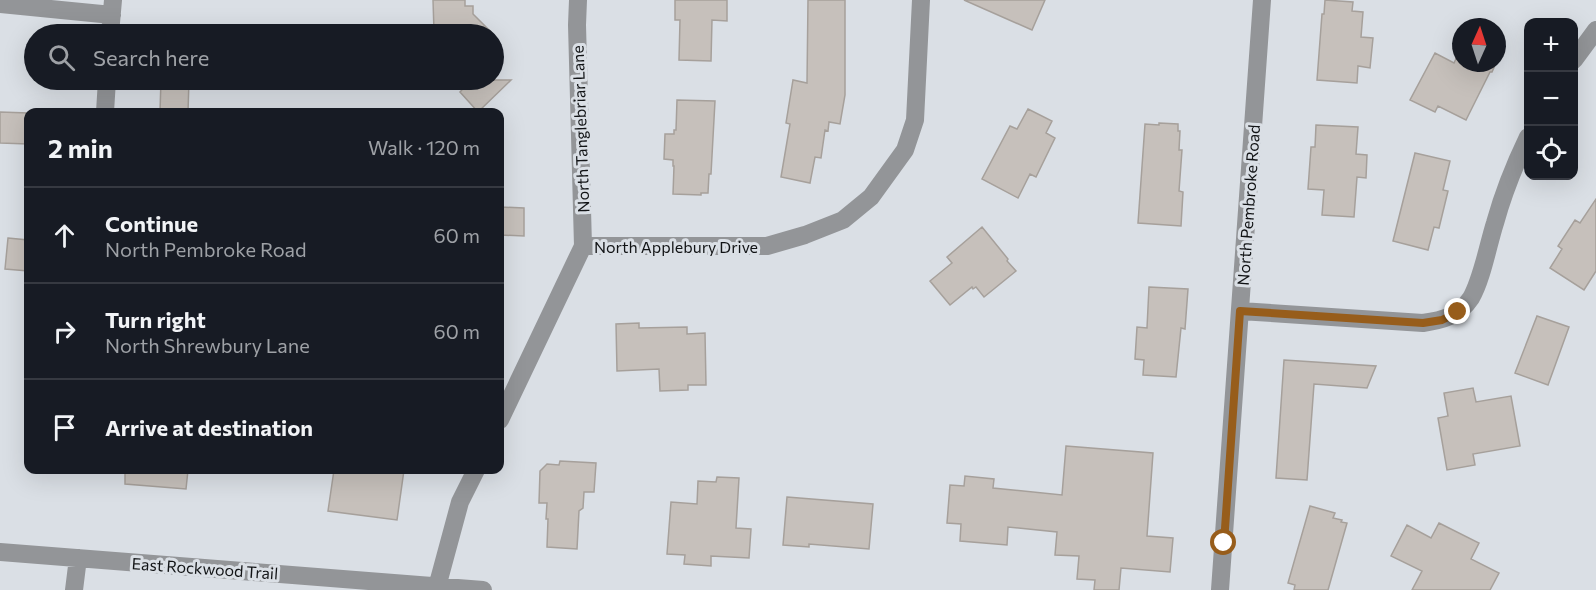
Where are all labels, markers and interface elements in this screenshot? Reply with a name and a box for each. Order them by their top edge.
north arrow [1452,18,1506,72]
map controls [1524,18,1578,180]
button: + [1524,18,1578,72]
search box [24,24,504,90]
icon: search [45,41,78,74]
text: Search here [93,44,209,71]
street label: North Tanglebriar Lane [568,45,592,213]
button: − [1524,72,1578,126]
street label: North Pembroke Road [1233,124,1263,286]
button: locate [1524,126,1578,180]
text: 2 min [48,132,113,163]
text: Walk · 120 m [368,135,480,159]
text: Continue [105,210,198,237]
icon: ahead [48,219,81,252]
text: 60 m [434,223,480,247]
text: North Pembroke Road [105,237,307,261]
street label: North Applebury Drive [594,237,758,256]
route end [1444,298,1470,324]
text: Turn right [105,306,206,333]
icon: right [48,315,81,348]
text: 60 m [434,319,480,343]
text: North Shrewbury Lane [105,333,310,357]
icon: arrive [48,411,81,444]
text: Arrive at destination [105,414,313,441]
route start [1210,529,1236,555]
street label: East Rockwood Trail [131,553,279,583]

